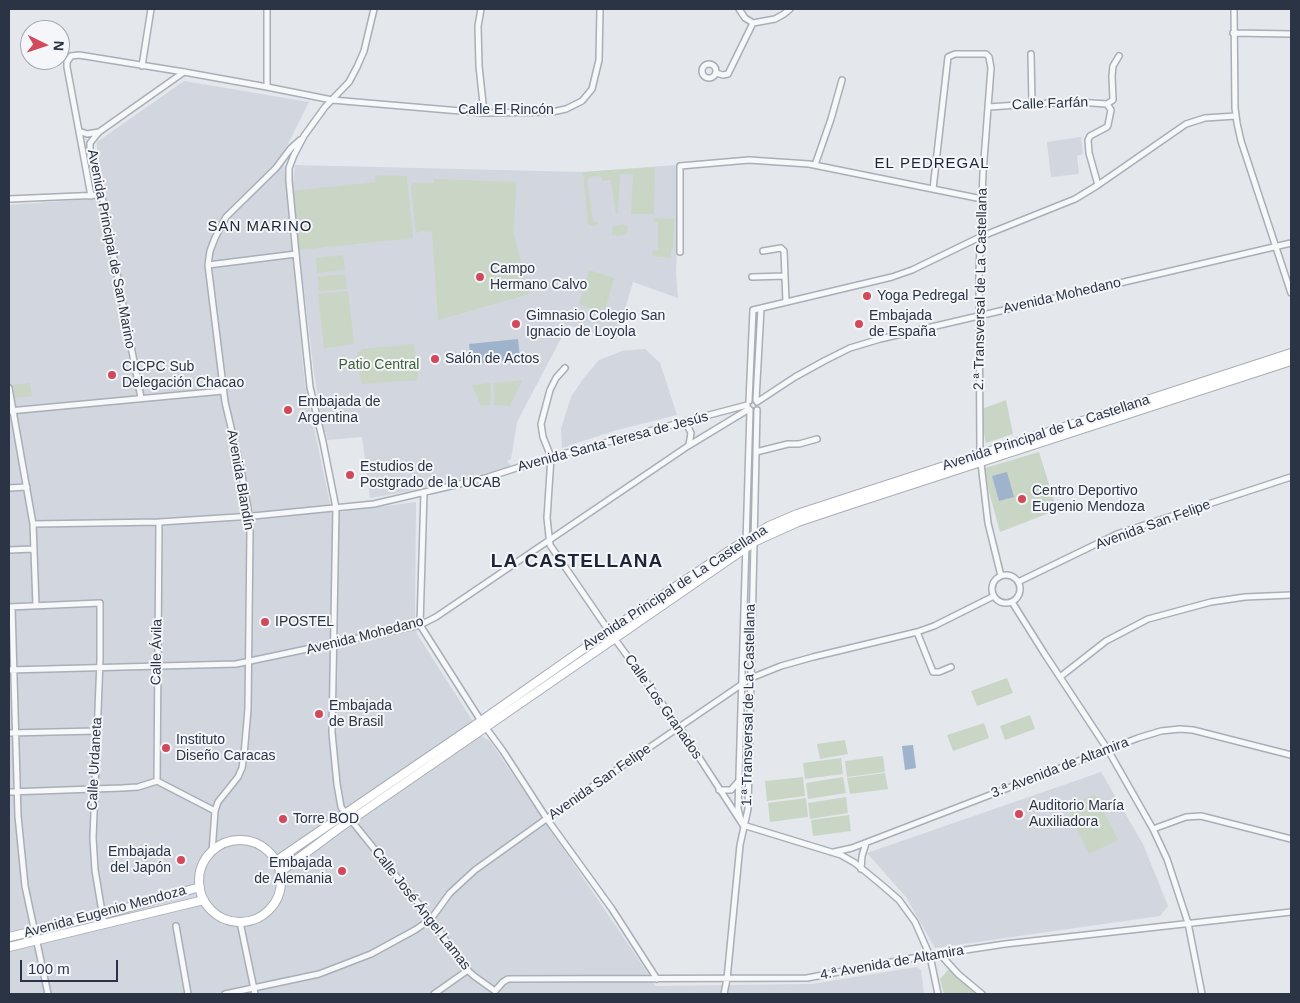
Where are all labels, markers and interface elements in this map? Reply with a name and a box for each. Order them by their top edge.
north arrow [20,20,70,70]
text: N [51,40,67,52]
street label: Calle Farfán [1012,94,1088,114]
street label: Calle El Rincón [458,102,554,118]
street label: Avenida Principal de San Marino [83,148,139,350]
district label: EL PEDREGAL [873,155,991,173]
street label: 2.ª Transversal de La Castellana [971,188,991,390]
district label: SAN MARINO [206,218,314,236]
place label: Campo Hermano Calvo [490,261,587,294]
marker: Campo Hermano Calvo [474,271,486,283]
street label: Avenida Mohedano [1001,274,1123,318]
place label: Yoga Pedregal [877,288,968,304]
marker: Yoga Pedregal [861,290,873,302]
place label: Gimnasio Colegio San Ignacio de Loyola [526,308,665,341]
place label: Embajada de España [869,308,936,341]
marker: Gimnasio Colegio San Ignacio de Loyola [510,318,522,330]
marker: Embajada de España [853,318,865,330]
place label: Salón de Actos [445,351,539,367]
marker: Salón de Actos [429,353,441,365]
park label: Patio Central [339,357,419,373]
place label: CICPC Sub Delegación Chacao [122,359,244,392]
marker: CICPC Sub Delegación Chacao [106,369,118,381]
street label: Avenida Principal de La Castellana [940,392,1152,474]
place label: Embajada de Argentina [298,394,381,427]
marker: Embajada de Argentina [282,404,294,416]
street label: Avenida Santa Teresa de Jesús [516,408,710,476]
street label: Avenida Blandín [223,428,257,532]
place label: Estudios de Postgrado de la UCAB [360,459,501,492]
marker: Estudios de Postgrado de la UCAB [344,469,356,481]
place label: Centro Deportivo Eugenio Mendoza [1032,483,1145,516]
marker: Centro Deportivo Eugenio Mendoza [1016,493,1028,505]
street label: Avenida San Felipe [1093,496,1213,554]
street label: Avenida Principal de La Castellana [579,522,771,654]
district label: LA CASTELLANA [489,551,665,573]
street label: 1.ª Transversal de La Castellana [739,604,759,806]
street label: Avenida Mohedano [305,613,425,659]
place label: IPOSTEL [275,614,334,630]
marker: IPOSTEL [259,616,271,628]
street label: Calle Ávila [148,619,166,685]
street label: Calle Los Granados [621,652,705,762]
place label: Embajada de Brasil [329,698,392,730]
marker: Embajada de Brasil [313,708,325,720]
street label: Calle Urdaneta [84,717,106,811]
place label: Instituto Diseño Caracas [176,732,276,764]
street label: 3.ª Avenida de Altamira [989,734,1131,802]
street label: Avenida San Felipe [546,740,654,824]
marker: Instituto Diseño Caracas [160,742,172,754]
place label: Auditorio María Auxiliadora [1029,798,1124,830]
marker: Auditorio María Auxiliadora [1013,808,1025,820]
place label: Torre BOD [293,811,359,827]
marker: Torre BOD [277,813,289,825]
place label: Embajada del Japón [108,844,171,876]
street label: Calle José Ángel Lamas [368,844,474,974]
marker: Embajada del Japón [175,854,187,866]
place label: Embajada de Alemania [254,855,332,888]
marker: Embajada de Alemania [336,865,348,877]
street label: Avenida Eugenio Mendoza [22,882,188,942]
street label: 4.ª Avenida de Altamira [819,942,965,984]
scale bar [22,950,120,982]
text: 100 m [28,960,70,977]

